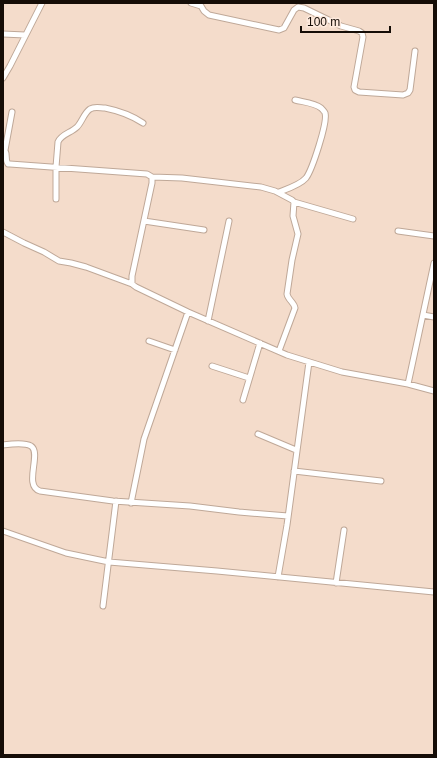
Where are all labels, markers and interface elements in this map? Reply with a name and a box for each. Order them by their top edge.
scale bar [301,8,390,34]
text: 100 m [307,15,340,29]

